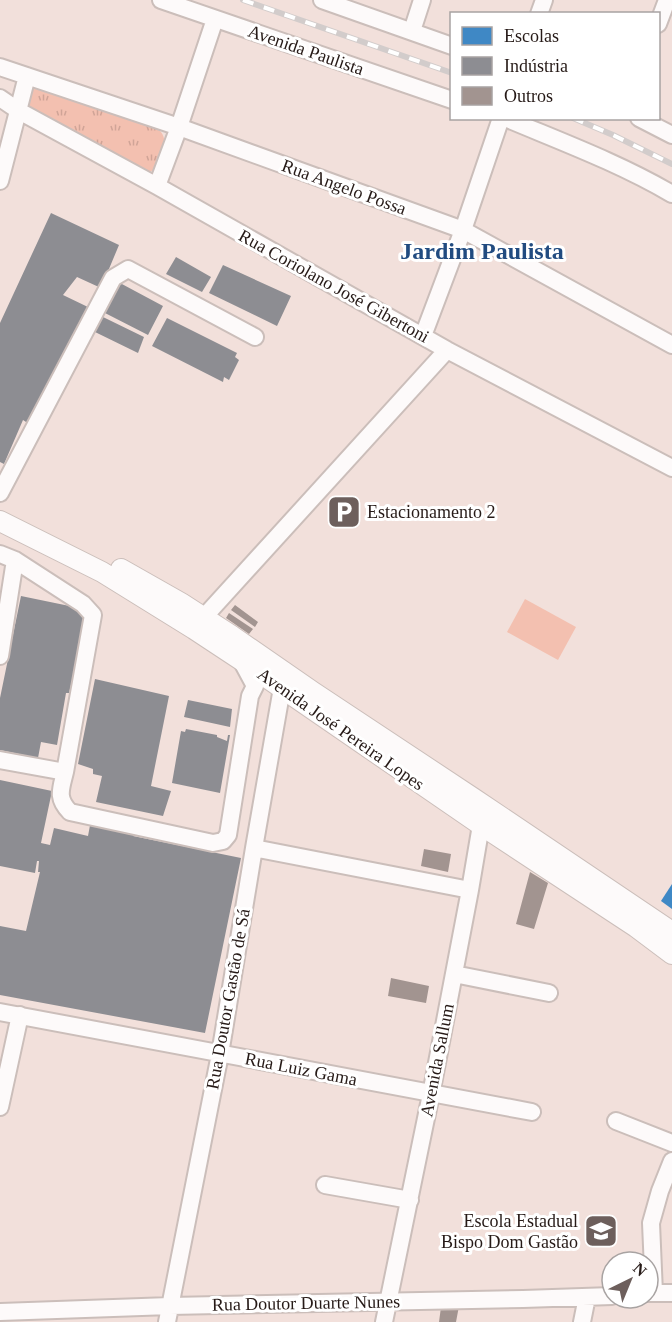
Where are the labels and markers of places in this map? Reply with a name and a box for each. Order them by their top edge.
parking icon: Estacionamento 2 [326,494,362,530]
place label: Estacionamento 2 [367,502,495,522]
place label: Escola Estadual Bispo Dom Gastão [441,1211,578,1252]
school or university icon: Escola Estadual Bispo Dom Gastão [583,1213,619,1249]

